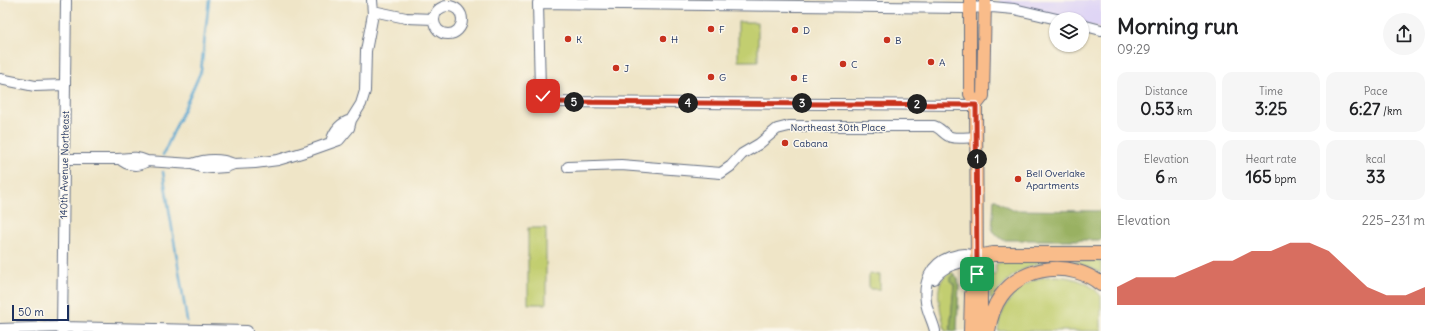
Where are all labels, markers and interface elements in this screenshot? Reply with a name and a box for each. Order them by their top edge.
map controls [1049,12,1089,52]
button: layers [1049,12,1089,52]
text: Morning run [1117,12,1239,40]
button: share [1383,13,1425,55]
place label: F [719,23,725,36]
marker: F [706,24,716,34]
place label: D [803,24,810,37]
marker: D [790,25,800,35]
place label: K [576,33,583,46]
place label: H [671,33,678,46]
marker: K [563,34,573,44]
marker: H [658,34,668,44]
place label: B [895,34,902,47]
marker: B [882,35,892,45]
text: 09:29 [1117,41,1151,58]
place label: A [939,56,946,69]
marker: A [926,57,936,67]
place label: C [851,58,858,71]
marker: C [838,59,848,69]
place label: J [624,62,629,75]
marker: J [611,63,621,73]
place label: G [719,71,726,84]
marker: G [706,72,716,82]
place label: E [802,72,808,85]
marker: E [789,73,799,83]
pin [526,79,560,113]
text: Distance [1145,84,1188,98]
text: Time [1259,84,1283,98]
text: Pace [1364,84,1388,98]
icon: check [532,85,554,107]
pin: 5 [564,92,584,112]
pin: 4 [678,93,698,113]
pin: 3 [792,93,812,113]
pin: 2 [907,94,927,114]
text: 5 [571,95,577,109]
text: 4 [685,96,691,110]
text: 3 [799,96,805,110]
text: 2 [914,97,920,111]
text: 0.53 [1140,98,1174,120]
text: 3:25 [1255,98,1287,120]
text: 6:27 [1349,98,1380,120]
text: km [1174,104,1192,118]
text: /km [1380,104,1402,118]
street label: 140th Avenue Northeast [57,110,72,219]
street label: Northeast 30th Place [790,121,886,134]
place label: Cabana [793,137,828,150]
marker: Cabana [780,138,790,148]
pin: 1 [967,149,987,169]
text: 1 [975,152,979,166]
text: Elevation [1144,152,1189,166]
text: Heart rate [1245,152,1297,166]
text: kcal [1366,152,1386,166]
text: 6 [1155,166,1165,188]
text: 165 [1246,166,1272,188]
text: 33 [1366,166,1385,188]
place label: Bell Overlake Apartments [1026,167,1085,192]
text: m [1165,172,1177,186]
text: bpm [1272,172,1296,186]
marker: Bell Overlake Apartments [1013,174,1023,184]
text: Elevation [1117,212,1170,229]
text: 225–231 m [1362,212,1425,229]
pin [960,257,994,291]
icon: arrive [966,263,988,285]
scale bar [12,303,69,322]
text: 50 m [18,305,44,319]

